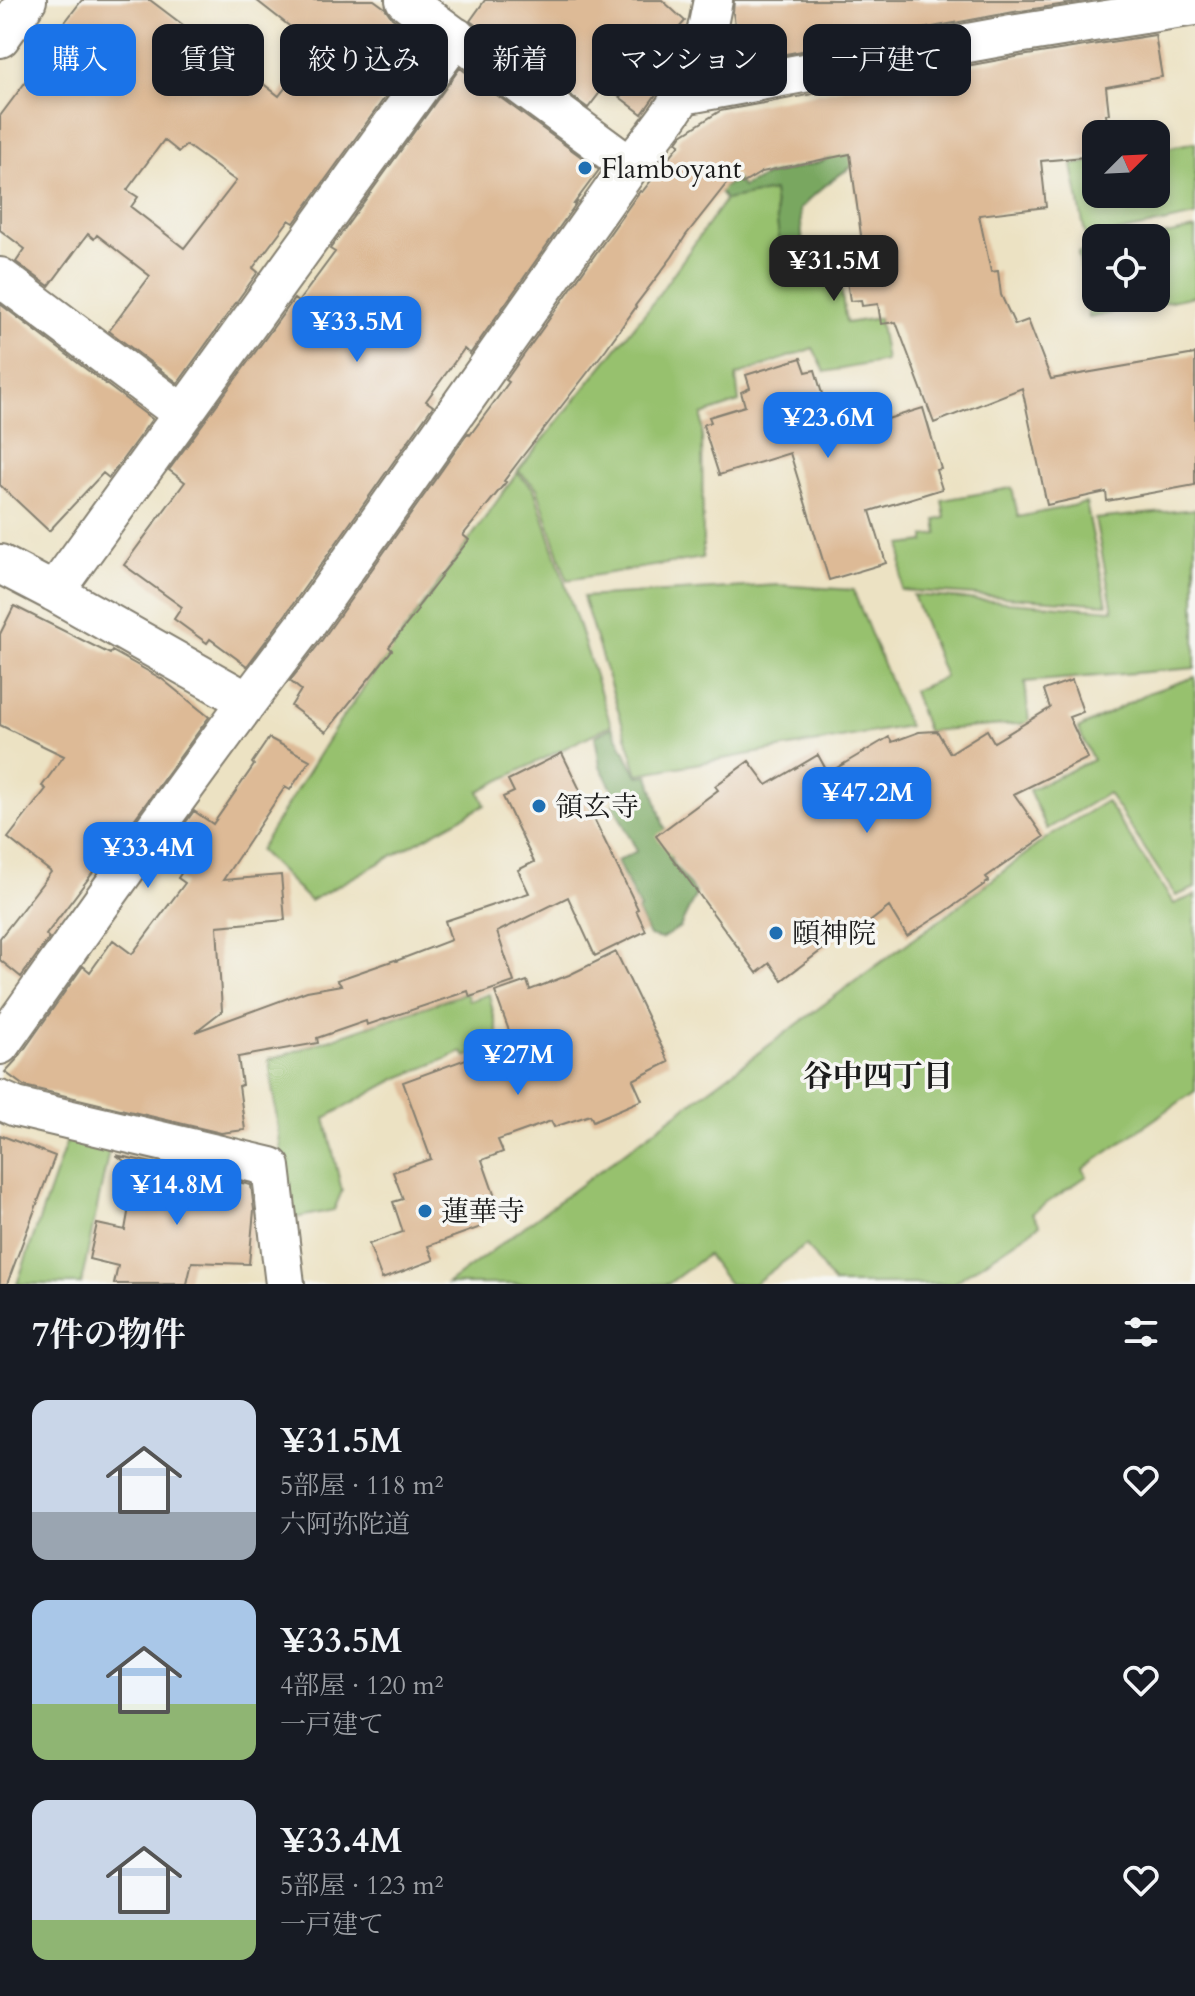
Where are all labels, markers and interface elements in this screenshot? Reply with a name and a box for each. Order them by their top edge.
chip: 購入 [24,24,136,96]
chip: 賃貸 [152,24,264,96]
chip: 絞り込み [280,24,448,96]
chip: 新着 [464,24,576,96]
chip: マンション [592,24,787,96]
chip: 一戸建て [803,24,971,96]
north arrow [1082,120,1170,208]
map controls [1082,120,1170,312]
place label: Flamboyant [601,150,742,188]
marker: Flamboyant [576,159,594,177]
button: locate [1082,224,1170,312]
pin: ¥31.5M [769,235,899,303]
text: ¥31.5M [787,243,881,278]
pin: ¥33.5M [292,296,422,364]
text: ¥33.5M [310,304,404,339]
pin: ¥23.6M [763,392,893,460]
text: ¥23.6M [781,400,875,435]
pin: ¥47.2M [802,767,932,835]
text: ¥47.2M [820,775,914,810]
place label: 領玄寺 [555,788,639,826]
marker: 領玄寺 [530,797,548,815]
pin: ¥33.4M [83,822,213,890]
text: ¥33.4M [101,830,195,865]
place label: 頤神院 [792,915,876,953]
marker: 頤神院 [767,924,785,942]
pin: ¥27M [471,1029,565,1097]
text: ¥27M [482,1037,554,1072]
district label: 谷中四丁目 [803,1056,953,1097]
pin: ¥14.8M [112,1159,242,1227]
text: ¥14.8M [130,1167,224,1202]
place label: 蓮華寺 [441,1193,525,1231]
marker: 蓮華寺 [416,1202,434,1220]
icon: filters [1119,1310,1163,1354]
text: 7件の物件 [32,1312,185,1358]
text: ¥31.5M [280,1418,402,1464]
icon: home [96,1432,192,1528]
icon: heart [1119,1458,1163,1502]
text: 5部屋 · 118 m² [280,1468,444,1503]
text: 六阿弥陀道 [280,1507,410,1542]
text: ¥33.5M [280,1618,402,1664]
icon: home [96,1632,192,1728]
icon: heart [1119,1658,1163,1702]
text: 4部屋 · 120 m² [280,1668,444,1703]
text: 一戸建て [280,1707,384,1742]
text: ¥33.4M [280,1818,402,1864]
icon: home [96,1832,192,1928]
icon: heart [1119,1858,1163,1902]
text: 5部屋 · 123 m² [280,1868,444,1903]
text: 一戸建て [280,1907,384,1942]

